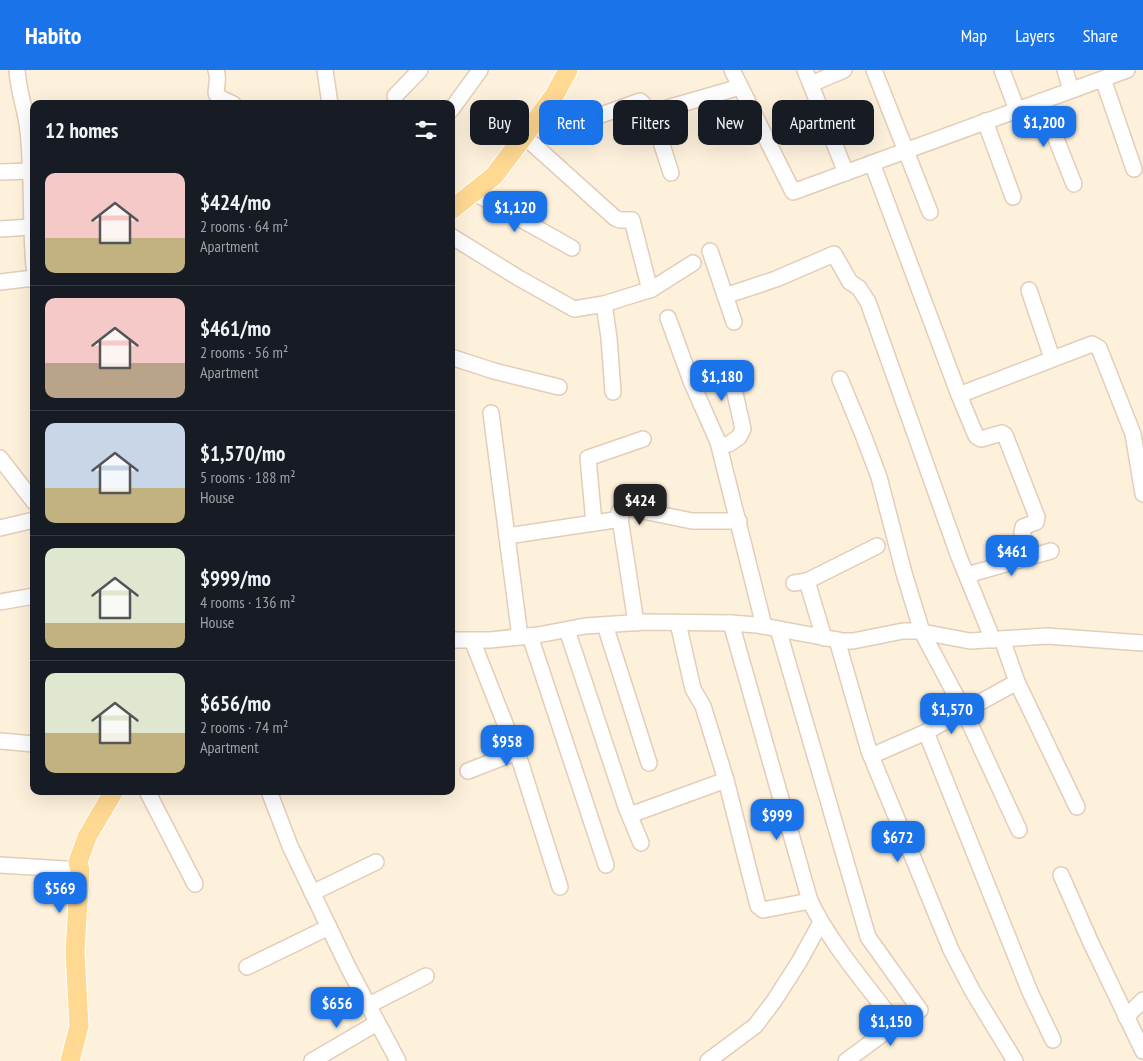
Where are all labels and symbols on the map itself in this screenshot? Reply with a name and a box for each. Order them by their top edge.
pin: $1,200 [1003,106,1085,148]
pin: $1,120 [474,190,556,233]
pin: $1,180 [681,360,763,402]
pin: $424 [610,484,670,526]
pin: $461 [982,534,1042,577]
pin: $1,570 [911,692,993,735]
pin: $958 [477,724,537,767]
pin: $999 [747,798,807,841]
pin: $672 [868,820,928,863]
pin: $569 [30,872,90,914]
pin: $656 [307,986,367,1029]
pin: $1,150 [850,1004,932,1047]

